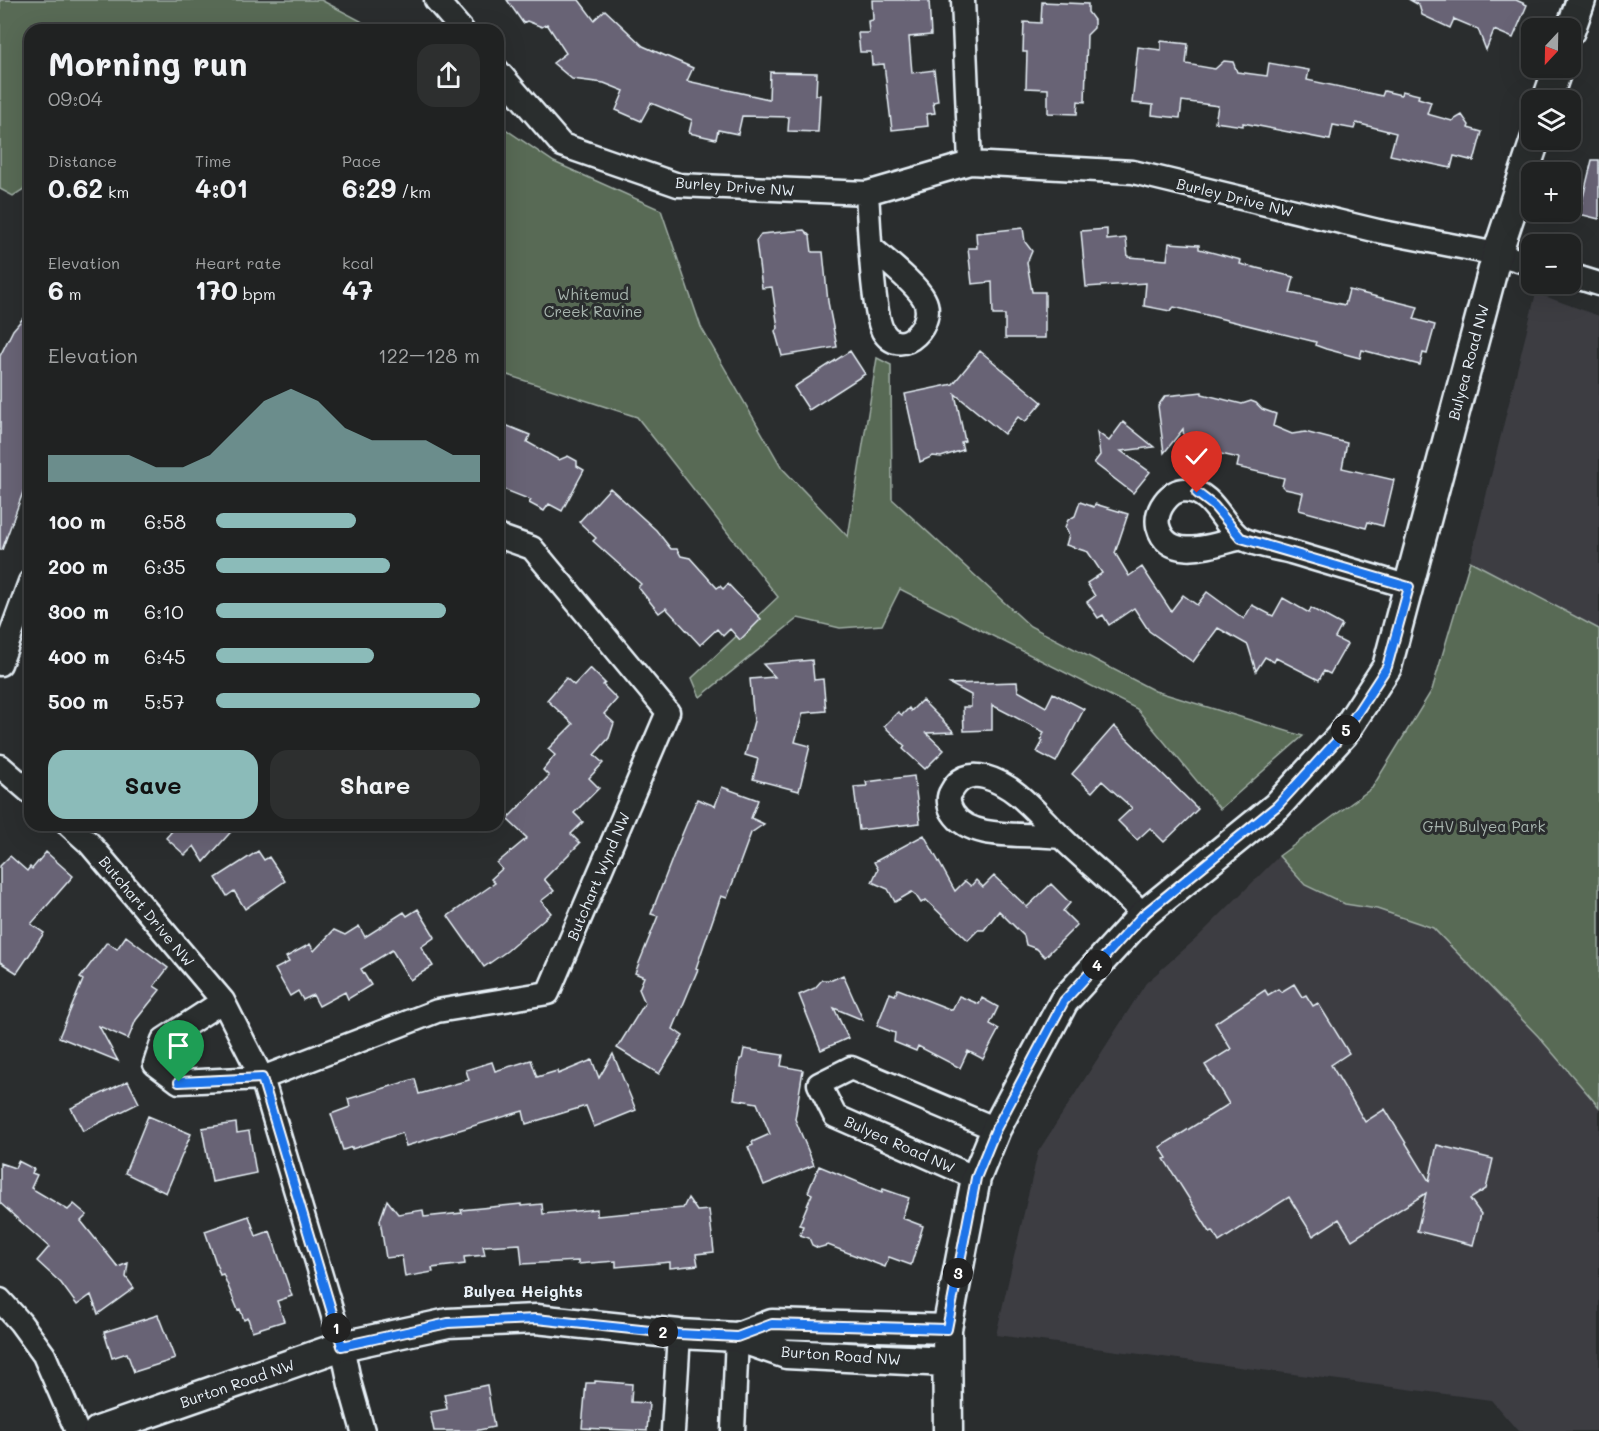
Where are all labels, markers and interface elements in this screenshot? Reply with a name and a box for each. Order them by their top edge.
north arrow [1521,18,1581,78]
map controls [1521,18,1581,294]
text: Morning run [48,41,248,84]
button: share [417,44,480,107]
text: 09:04 [48,85,102,111]
button: layers [1521,90,1581,150]
text: Distance [48,150,117,171]
text: Time [195,150,231,171]
text: Pace [342,150,381,171]
button: + [1521,162,1581,222]
text: 0.62 [48,171,103,205]
text: 4:01 [195,171,248,205]
text: 6:29 [342,171,396,205]
street label: Burley Drive NW [675,172,795,200]
street label: Burley Drive NW [1175,173,1295,221]
text: km [103,181,129,202]
text: /km [396,181,431,202]
button: − [1521,234,1581,294]
text: Elevation [48,252,120,273]
text: Heart rate [195,252,281,273]
text: kcal [342,252,374,273]
text: 6 [48,273,64,307]
text: 170 [195,273,238,307]
text: 47 [342,273,373,307]
text: m [64,283,82,304]
text: bpm [238,283,276,304]
park label: Whitemud Creek Ravine [544,284,642,321]
street label: Bulyea Road NW [1443,302,1493,422]
text: Elevation [48,342,138,368]
text: 122–128 m [378,342,480,368]
pin [1171,431,1222,493]
icon: check [1180,440,1213,473]
text: 100 m [48,508,106,534]
text: 6:58 [144,508,186,534]
text: 200 m [48,553,108,579]
text: 6:35 [144,553,186,579]
text: 300 m [48,598,109,624]
text: 6:10 [144,598,184,624]
text: 400 m [48,643,109,669]
text: 6:45 [144,643,186,669]
text: 500 m [48,688,108,714]
text: 5:57 [144,688,185,714]
pin: 5 [1331,715,1361,745]
text: 5 [1341,719,1351,740]
button: Save [48,750,258,819]
button: Share [270,750,480,819]
street label: Butchart Wynd NW [562,809,634,943]
park label: GHV Bulyea Park [1423,816,1545,836]
street label: Butchart Drive NW [95,852,199,970]
pin: 4 [1082,950,1112,980]
text: 4 [1092,954,1102,975]
pin [153,1020,204,1082]
icon: arrive [162,1029,195,1062]
street label: Bulyea Road NW [842,1111,958,1177]
pin: 3 [943,1258,973,1288]
text: 3 [953,1262,963,1283]
district label: Bulyea Heights [463,1280,583,1301]
pin: 1 [321,1313,351,1343]
text: 1 [332,1317,340,1338]
pin: 2 [648,1317,678,1347]
text: 2 [659,1321,667,1342]
street label: Burton Road NW [780,1341,902,1369]
street label: Burton Road NW [177,1354,297,1412]

